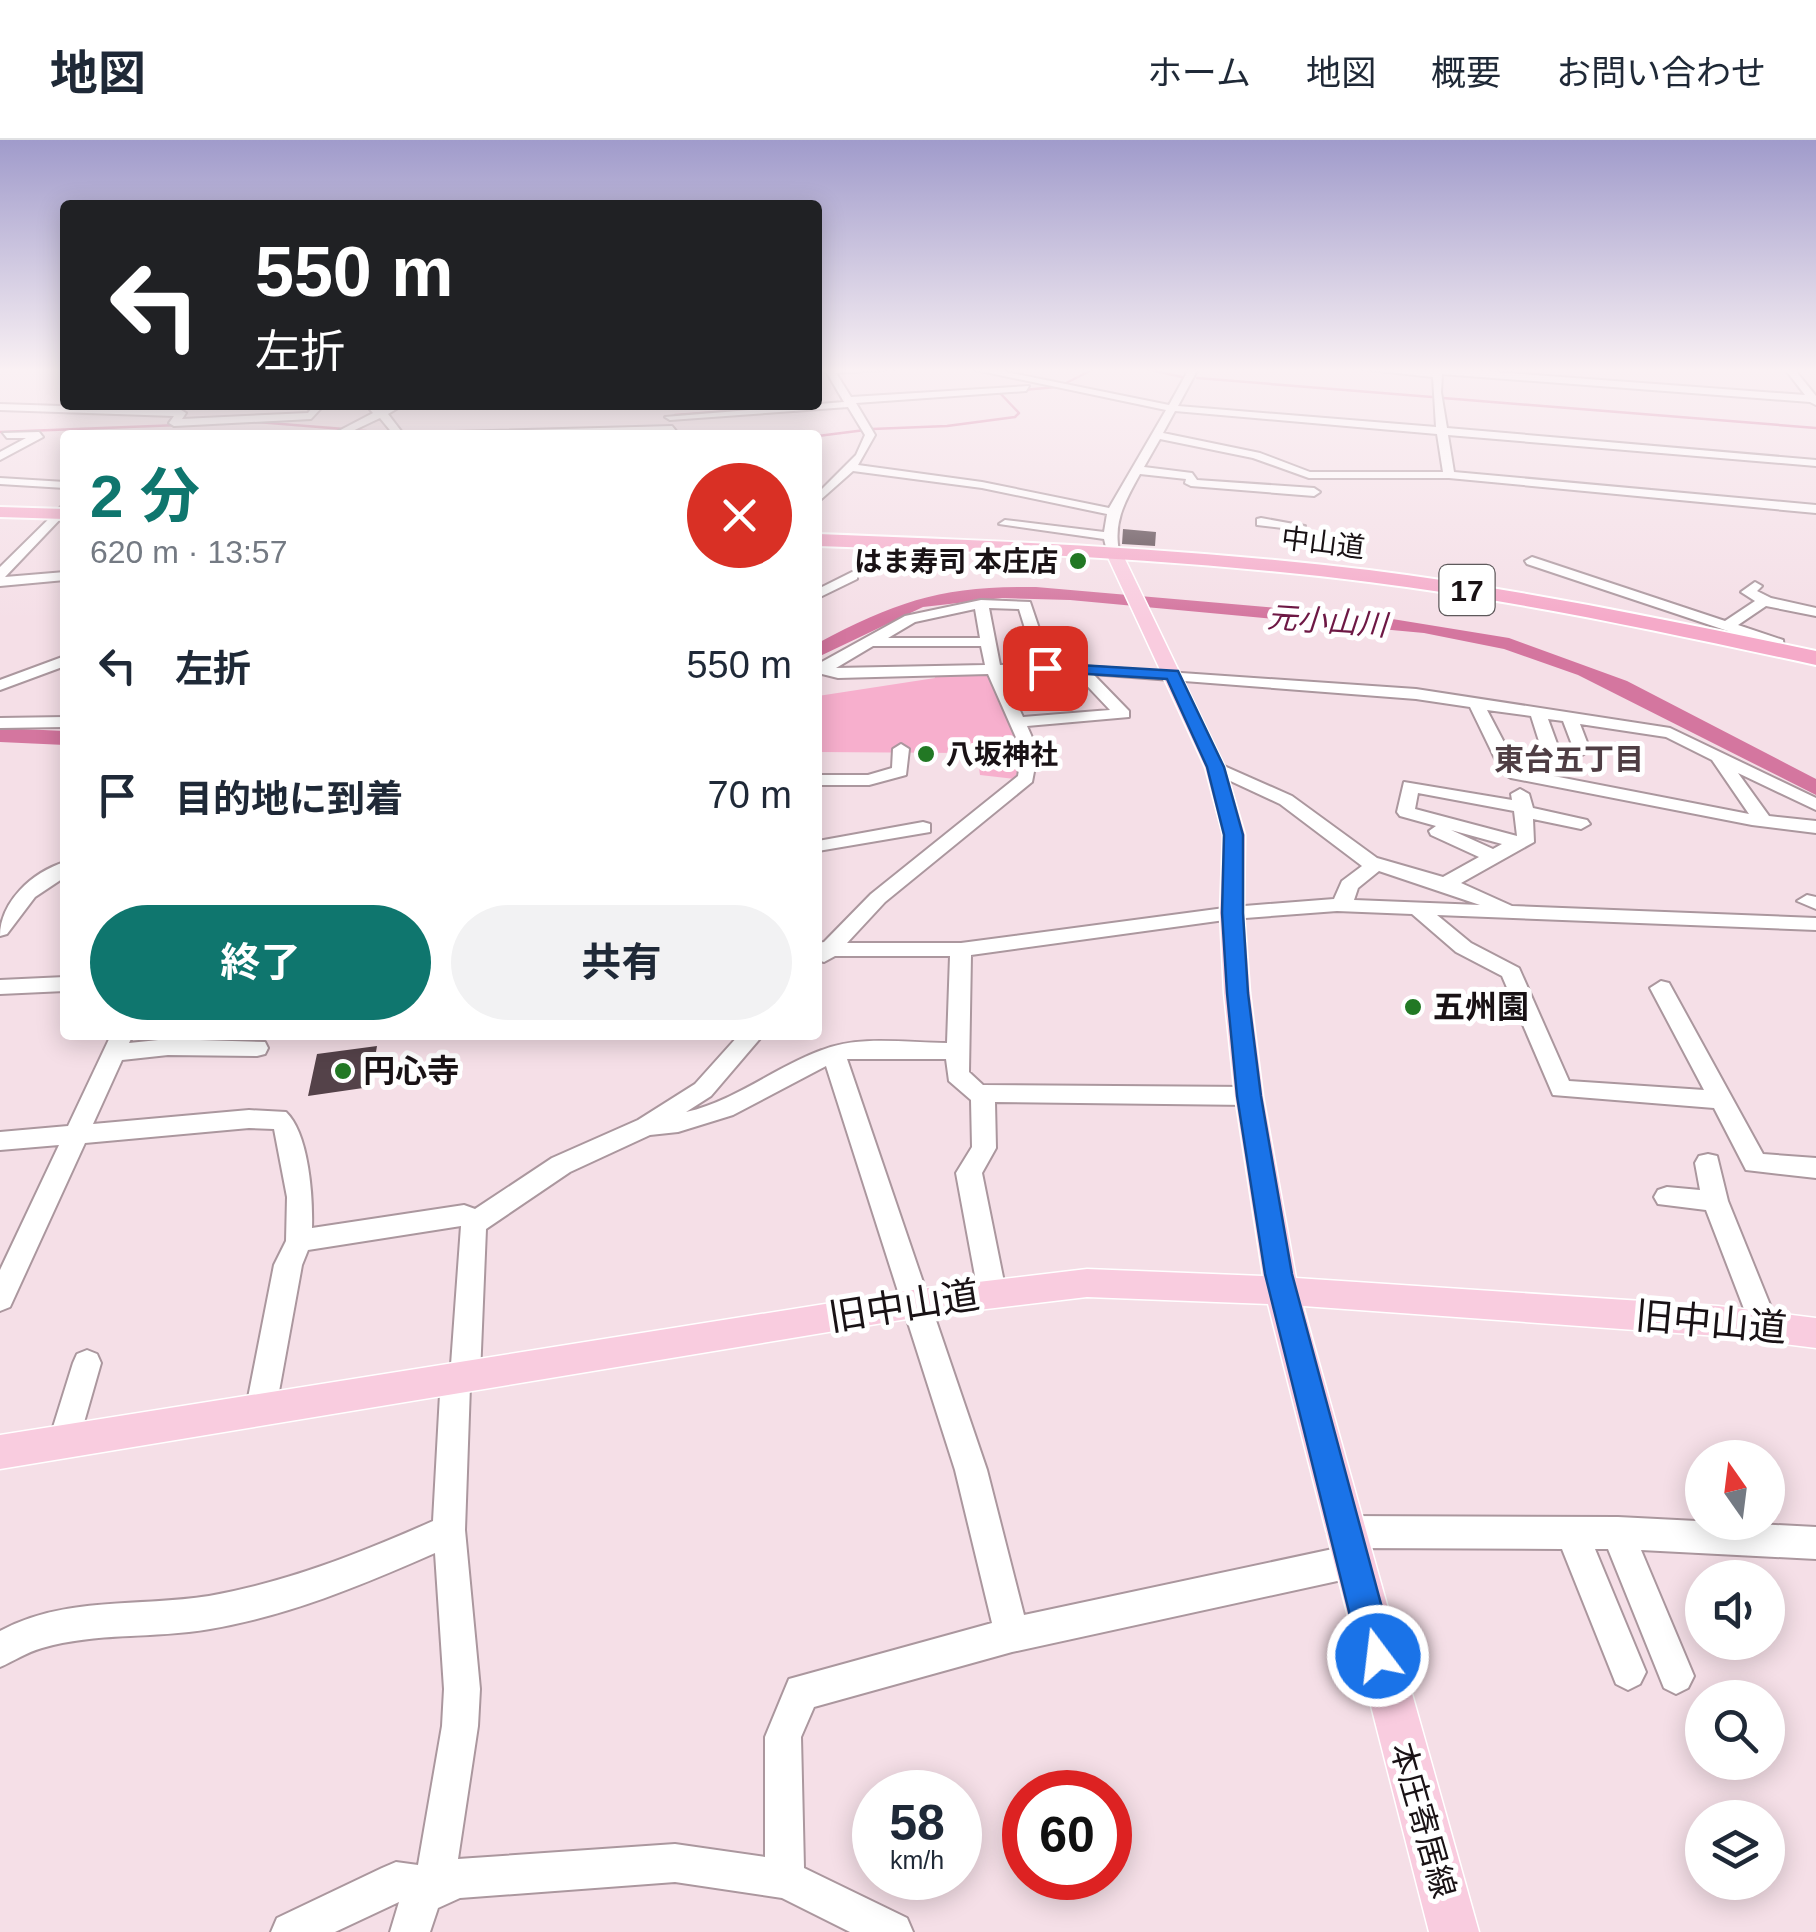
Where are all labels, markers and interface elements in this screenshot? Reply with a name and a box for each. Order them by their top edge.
text: 地図 [50,47,146,100]
text: ホーム [1147,53,1251,92]
text: 地図 [1306,53,1376,92]
text: 概要 [1431,53,1501,92]
text: お問い合わせ [1556,53,1766,92]
text: 550 m [255,233,453,311]
icon: left [90,240,220,370]
text: 左折 [255,326,345,377]
text: 2 分 [90,463,200,530]
button: close [687,463,792,568]
street label: 中山道 [1279,522,1367,564]
text: 620 m · 13:57 [90,534,287,570]
place label: はま寿司 本庄店 [854,546,1058,577]
marker: はま寿司 本庄店 [1067,550,1089,572]
road number: 17 [1440,565,1494,615]
water label: 元小山川 [1266,600,1391,642]
pin [1003,626,1088,711]
icon: left [90,638,145,693]
icon: arrive [1018,641,1073,696]
text: 550 m [686,644,792,686]
text: 左折 [175,648,251,690]
place label: 八坂神社 [946,739,1058,770]
marker: 八坂神社 [915,743,937,765]
district label: 東台五丁目 [1494,743,1644,776]
icon: arrive [90,768,145,823]
text: 70 m [708,774,792,816]
text: 目的地に到着 [175,778,403,820]
button: 終了 [90,905,431,1020]
button: 共有 [451,905,792,1020]
place label: 五州園 [1433,989,1529,1025]
marker: 五州園 [1402,996,1424,1018]
place label: 円心寺 [363,1053,459,1089]
marker: 円心寺 [332,1060,354,1082]
street label: 旧中山道 [826,1273,982,1339]
street label: 旧中山道 [1633,1294,1789,1350]
north arrow [1685,1440,1785,1540]
map controls [1685,1440,1785,1900]
button: sound [1685,1560,1785,1660]
position arrow [1326,1604,1430,1708]
button: search [1685,1680,1785,1780]
street label: 本庄寄居線 [1384,1738,1462,1902]
speed limit sign: 60 [1002,1770,1132,1900]
text: 58 [889,1795,945,1851]
button: layers [1685,1800,1785,1900]
text: km/h [890,1846,944,1874]

